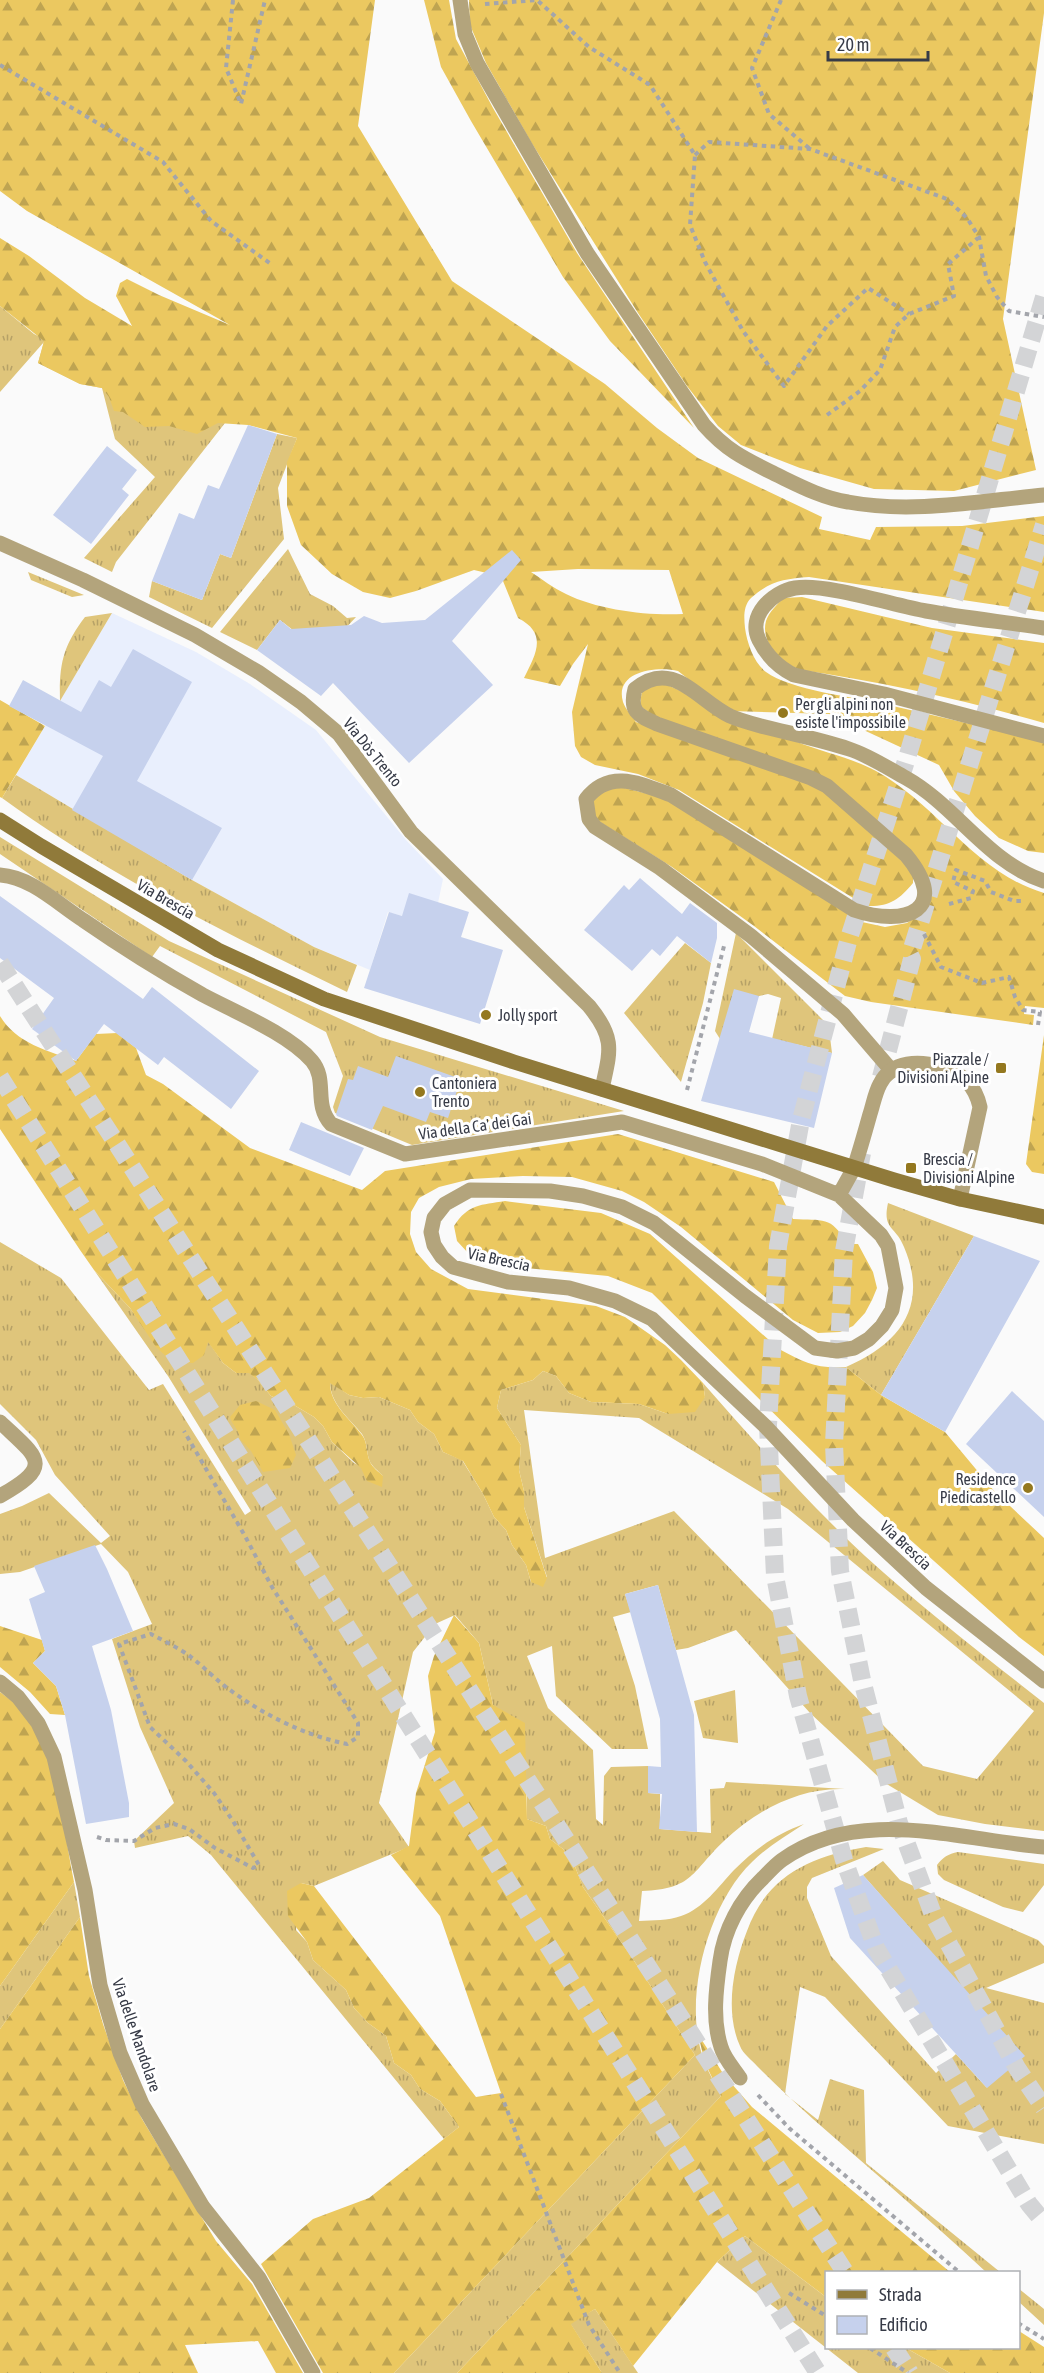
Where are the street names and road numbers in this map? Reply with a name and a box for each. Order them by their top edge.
street label: Via Dòs Trento [340,714,406,790]
street label: Via Brescia [134,875,198,923]
street label: Via della Ca' dei Gai [417,1109,533,1143]
street label: Via Brescia [466,1244,532,1274]
street label: Via Brescia [877,1517,935,1573]
street label: Via delle Mandolare [109,1976,165,2094]

